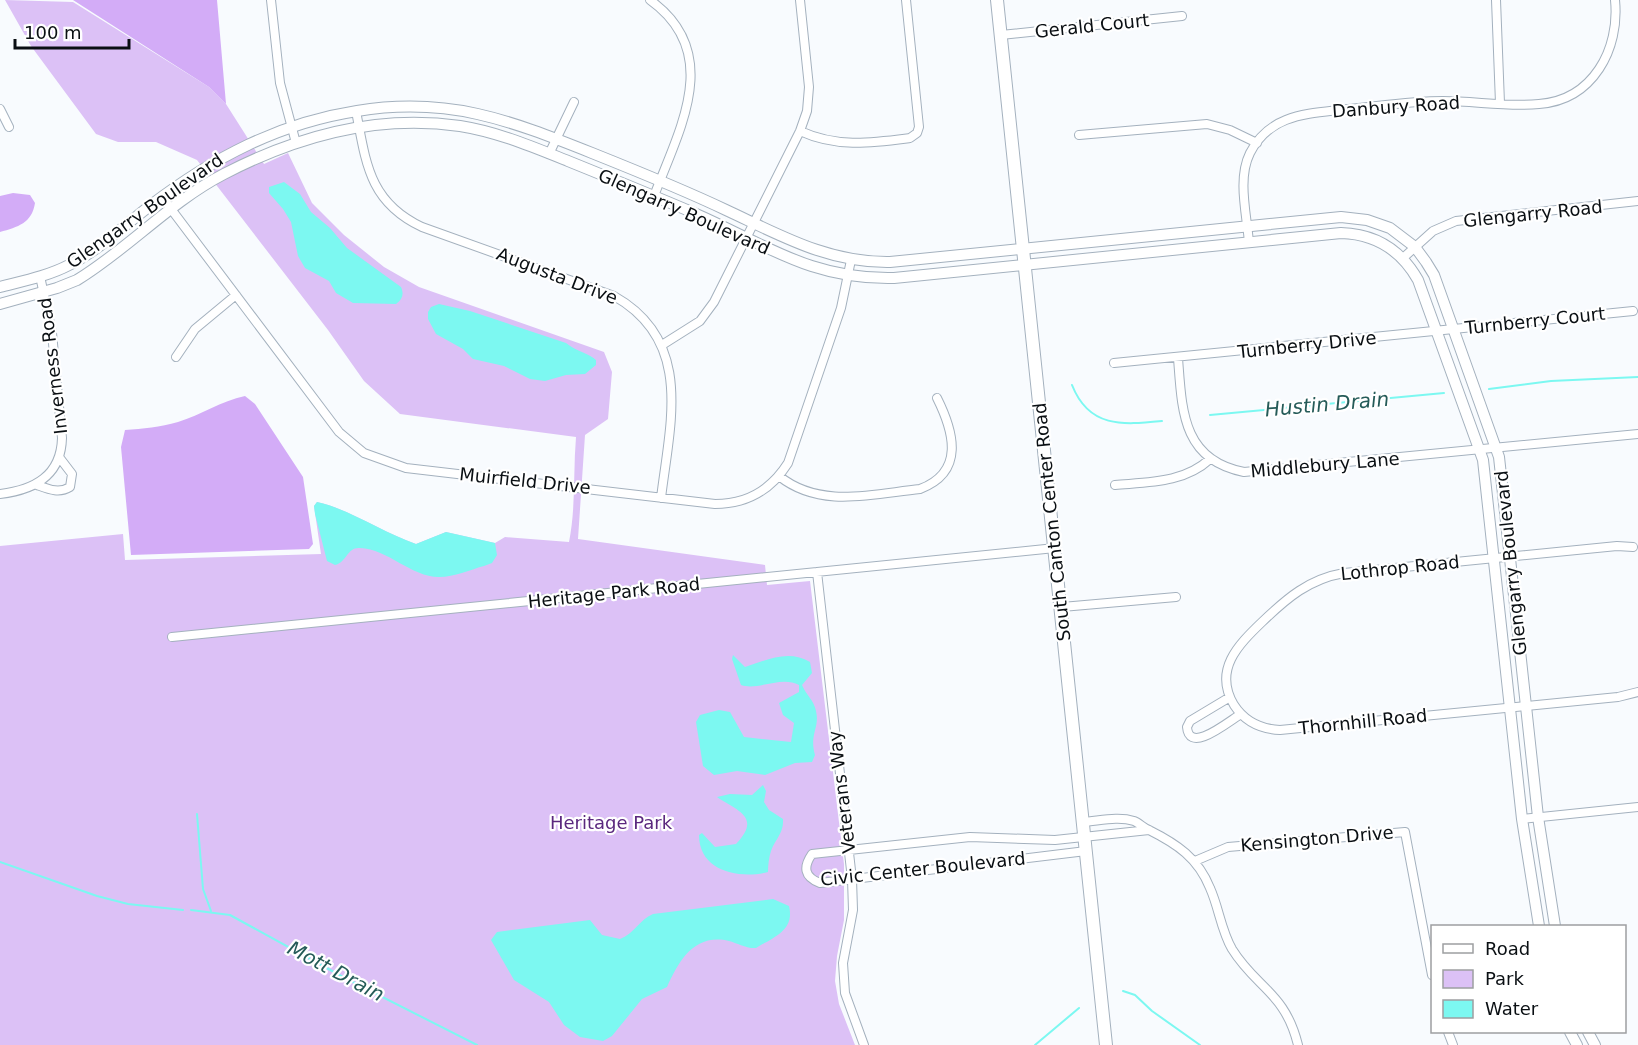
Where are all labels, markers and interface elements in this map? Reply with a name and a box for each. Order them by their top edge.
street label: Gerald Court [1034,9,1150,42]
scale bar [15,12,129,50]
text: 100 m [24,22,82,43]
street label: Danbury Road [1331,92,1461,121]
street label: Glengarry Boulevard [63,149,227,272]
street label: Glengarry Boulevard [595,164,773,259]
street label: Glengarry Road [1462,196,1604,231]
street label: Augusta Drive [494,243,621,308]
street label: Inverness Road [34,296,71,436]
street label: Turnberry Court [1463,303,1606,338]
street label: Turnberry Drive [1235,327,1377,362]
water label: Hustin Drain [1264,387,1390,421]
street label: South Canton Center Road [1029,402,1074,642]
street label: Middlebury Lane [1250,448,1400,481]
street label: Muirfield Drive [458,463,592,498]
street label: Glengarry Boulevard [1490,470,1531,657]
street label: Lothrop Road [1339,551,1460,584]
street label: Heritage Park Road [527,573,701,612]
street label: Thornhill Road [1297,704,1428,739]
street label: Veterans Way [824,729,859,855]
park label: Heritage Park [550,812,673,833]
street label: Kensington Drive [1239,821,1394,856]
street label: Civic Center Boulevard [819,847,1027,890]
legend [1431,925,1626,1033]
water label: Mott Drain [284,936,388,1006]
text: Road [1485,938,1530,959]
text: Park [1485,968,1524,989]
text: Water [1485,998,1539,1019]

